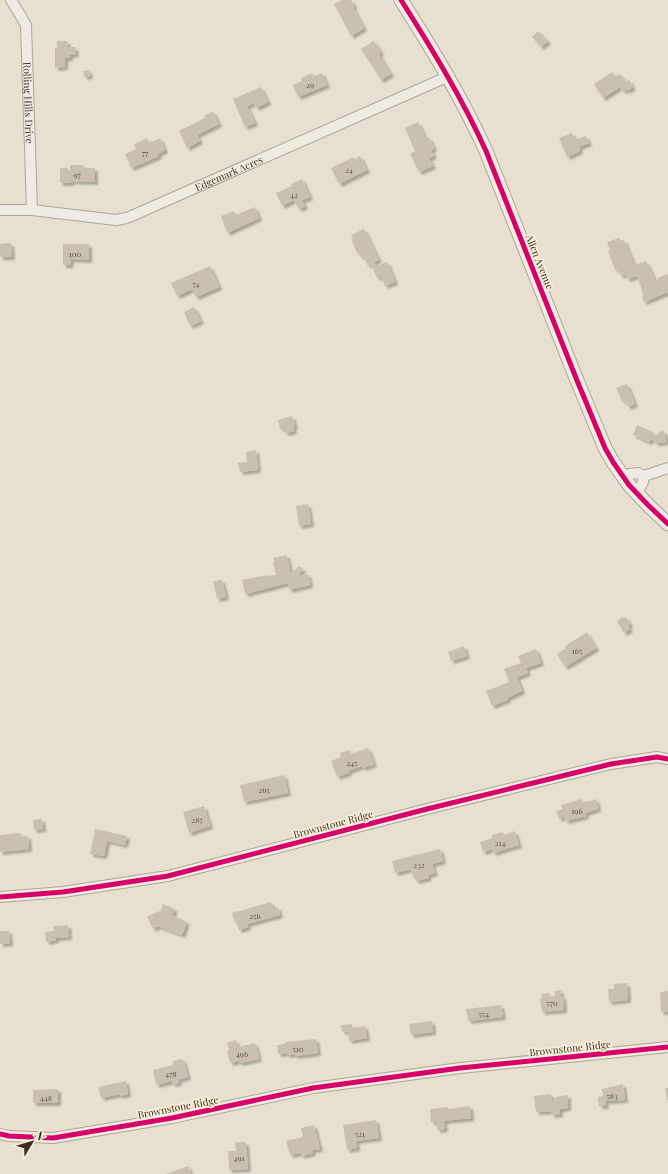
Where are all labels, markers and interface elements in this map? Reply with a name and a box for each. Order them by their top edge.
street label: Rolling Hills Drive [20,62,37,144]
house number: 29 [306,79,314,90]
house number: 77 [142,147,149,158]
street label: Edgemark Acres [193,152,265,194]
house number: 24 [345,164,353,175]
house number: 97 [73,169,81,180]
house number: 42 [290,189,298,200]
street label: Allen Avenue [522,232,557,292]
house number: 100 [69,248,81,259]
house number: 74 [193,278,200,289]
house number: 165 [572,645,582,656]
house number: 245 [346,757,358,768]
house number: 265 [258,784,270,795]
house number: 196 [571,805,583,816]
street label: Brownstone Ridge [292,807,374,841]
house number: 285 [191,814,203,825]
house number: 214 [495,837,505,848]
house number: 232 [413,859,425,870]
house number: 256 [249,910,261,921]
house number: 570 [546,997,558,1008]
house number: 554 [479,1008,489,1019]
street label: Brownstone Ridge [529,1037,611,1059]
house number: 510 [292,1043,304,1054]
house number: 496 [236,1048,248,1059]
house number: 478 [165,1068,177,1079]
house number: 583 [607,1090,618,1101]
house number: 448 [40,1092,52,1103]
street label: Brownstone Ridge [136,1092,220,1122]
north arrow [12,1122,52,1162]
text: N [32,1128,49,1143]
house number: 521 [355,1128,365,1139]
house number: 491 [234,1152,245,1163]

